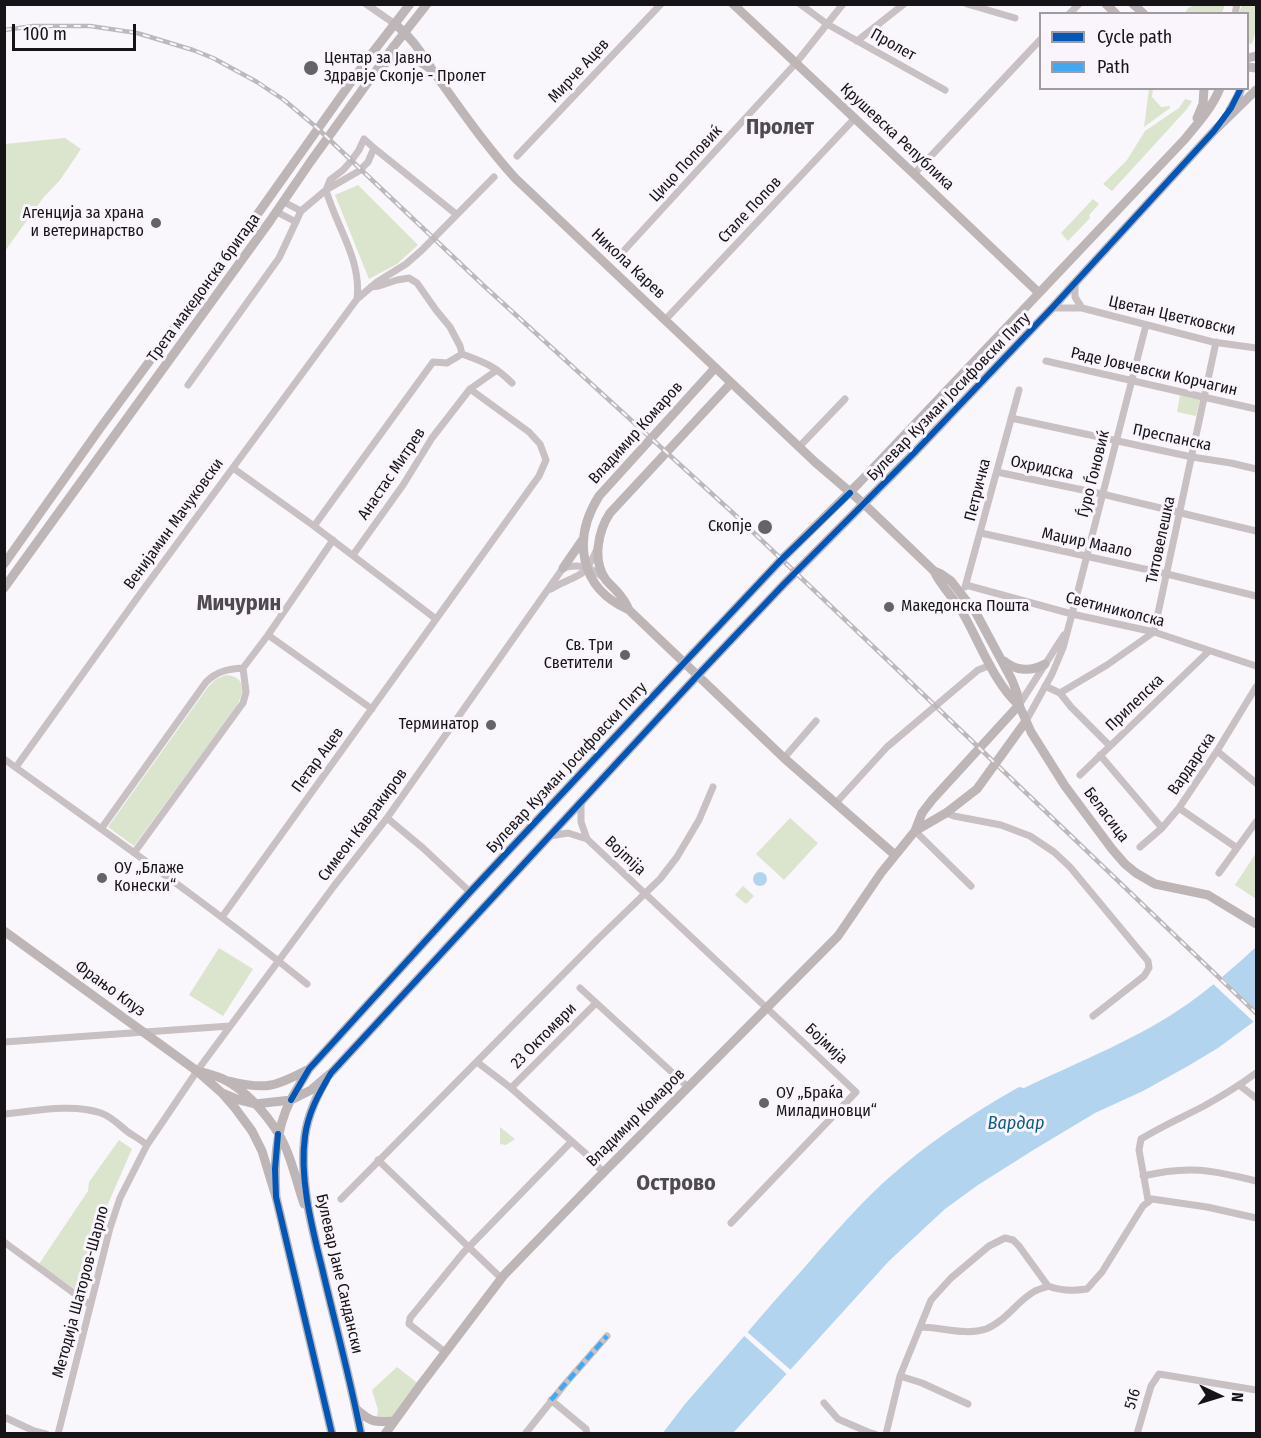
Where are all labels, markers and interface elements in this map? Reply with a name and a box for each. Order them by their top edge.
scale bar [15,12,140,50]
legend [1039,12,1249,90]
text: 100 m [23,23,67,45]
street label: Пролет [867,25,919,65]
text: Cycle path [1097,26,1172,48]
street label: Мирче Ацев [544,35,614,107]
place label: Центар за Јавно Здравје Скопје - Пролет [324,49,486,87]
text: Path [1097,56,1130,78]
marker: Центар за Јавно Здравје Скопје - Пролет [302,59,320,77]
street label: Крушевска Република [836,79,958,195]
district label: Пролет [746,115,814,141]
street label: Цицо Поповиќ [646,122,726,206]
street label: Стале Попов [714,173,786,247]
place label: Агенција за храна и ветеринарство [23,204,144,242]
street label: Трета македонска бригада [144,210,264,366]
marker: Агенција за храна и ветеринарство [149,216,163,230]
street label: Никола Карев [587,225,669,303]
street label: Цветан Цветковски [1107,292,1237,340]
street label: Булевар Кузман Јосифовски Питу [863,309,1035,485]
street label: Раде Јовчевски Корчагин [1069,343,1239,401]
street label: Владимир Комаров [585,378,687,488]
street label: Преспанска [1131,420,1213,456]
street label: Анастас Митрев [354,424,430,524]
street label: Ѓуро Ѓоновиќ [1074,428,1114,520]
street label: Охридска [1009,452,1075,484]
street label: Венијамин Мачуковски [120,455,228,593]
street label: Петричка [961,457,995,523]
street label: Титовелешка [1142,495,1180,585]
place label: Скопје [708,517,752,537]
marker: Скопје [756,518,774,536]
street label: Маџир Маало [1040,524,1134,562]
street label: Светиниколска [1063,588,1167,632]
district label: Мичурин [197,591,281,617]
place label: Македонска Пошта [901,597,1029,617]
marker: Македонска Пошта [882,600,896,614]
place label: Св. Три Светители [544,636,613,674]
marker: Св. Три Светители [618,648,632,662]
street label: Прилепска [1102,671,1168,735]
street label: Булевар Кузман Јосифовски Питу [483,679,651,857]
place label: Терминатор [399,715,479,735]
marker: Терминатор [484,718,498,732]
street label: Петар Ацев [288,724,348,796]
street label: Вардарска [1164,729,1220,799]
street label: Симеон Кавракиров [314,765,412,885]
street label: Беласица [1079,784,1133,846]
street label: Bojmija [600,832,650,880]
place label: ОУ „Блаже Конески“ [114,859,184,897]
marker: ОУ „Блаже Конески“ [95,871,109,885]
street label: Фрањо Клуз [71,957,149,1021]
street label: 23 Октомври [507,999,581,1073]
street label: Бојмија [801,1020,851,1068]
street label: Владимир Комаров [583,1065,689,1171]
place label: ОУ „Браќа Миладиновци“ [776,1084,877,1122]
marker: ОУ „Браќа Миладиновци“ [757,1096,771,1110]
water label: Вардар [988,1113,1044,1135]
district label: Острово [636,1171,716,1197]
street label: Булевар Јане Сандански [311,1192,367,1356]
street label: Методија Шаторов-Шарло [49,1204,113,1380]
north arrow [1189,1366,1249,1426]
street label: 516 [1121,1386,1145,1412]
text: N [1228,1392,1247,1403]

